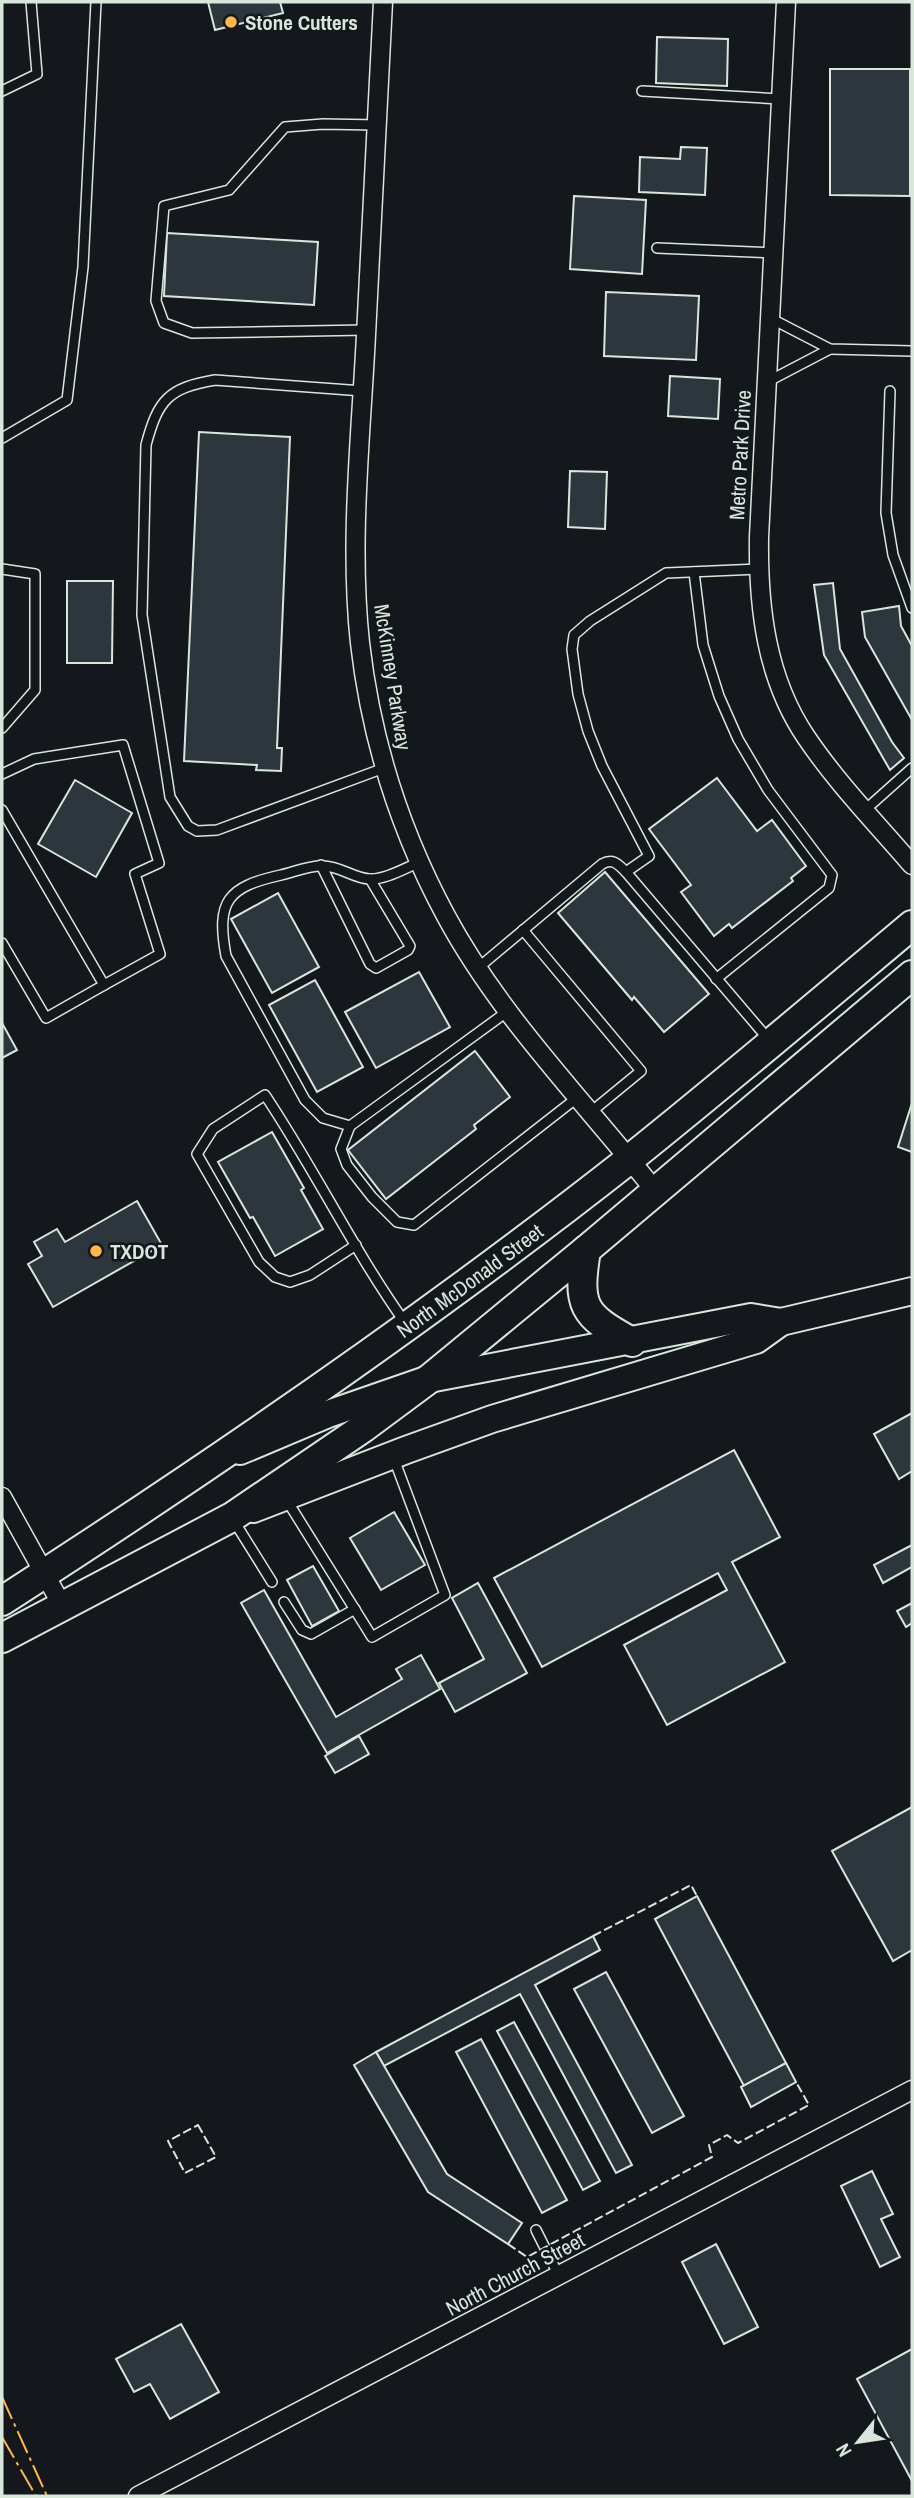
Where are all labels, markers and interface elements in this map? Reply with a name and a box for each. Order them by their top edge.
place label: Stone Cutters [245,8,358,37]
marker: Stone Cutters [223,14,239,30]
street label: Metro Park Drive [722,389,758,521]
street label: McKinney Parkway [367,602,419,752]
street label: North McDonald Street [390,1217,549,1344]
place label: TXDOT [110,1237,169,1266]
marker: TXDOT [88,1243,104,1259]
street label: North Church Street [441,2225,590,2323]
north arrow [823,2407,893,2477]
text: N [829,2439,857,2462]

